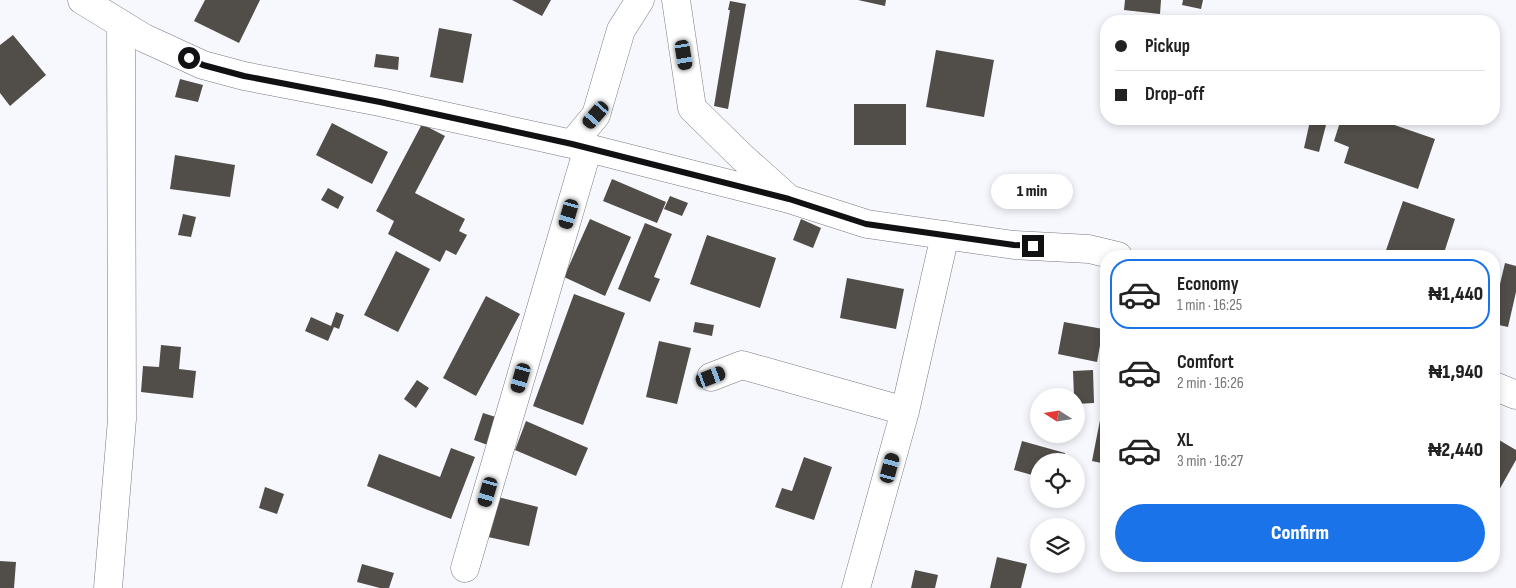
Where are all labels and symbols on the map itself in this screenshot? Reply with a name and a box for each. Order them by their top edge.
car [674,39,693,71]
route start [178,47,200,69]
car [580,99,611,131]
callout: 1 min [992,174,1074,208]
car [557,198,580,230]
route end [1022,235,1044,257]
car [509,362,532,394]
car [694,365,727,389]
north arrow [1030,388,1085,442]
car [878,452,901,484]
car [476,476,499,508]

